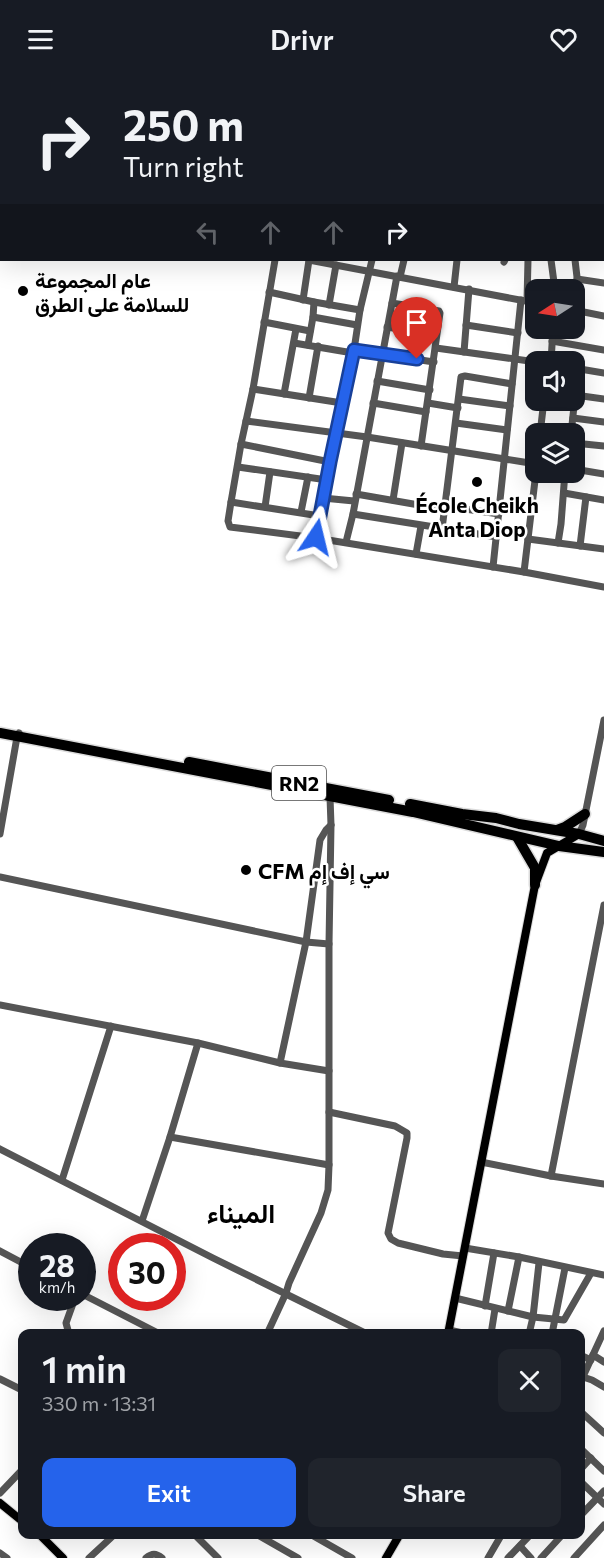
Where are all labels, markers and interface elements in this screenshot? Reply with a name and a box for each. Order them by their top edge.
icon: menu [24,23,57,56]
text: Drivr [270,23,334,56]
icon: heart [547,23,580,56]
text: 250 m [123,98,244,150]
icon: right [24,102,102,180]
text: Turn right [123,150,243,183]
icon: left [191,216,224,249]
icon: ahead [254,216,287,249]
icon: ahead [317,216,350,249]
icon: right [380,216,413,249]
place label: عام المجموعة للسلامة على الطرق [35,267,189,318]
north arrow [525,279,585,339]
map controls [525,279,585,483]
marker: عام المجموعة للسلامة على الطرق [16,284,30,298]
pin [391,297,442,359]
icon: arrive [400,306,433,339]
button: sound [525,351,585,411]
button: layers [525,423,585,483]
marker: École Cheikh Anta Diop [470,475,484,489]
place label: École Cheikh Anta Diop [415,492,539,541]
position arrow [284,505,348,569]
road number: RN2 [272,766,326,800]
place label: CFM سي إف إم [258,858,390,889]
marker: CFM سي إف إم [239,863,253,877]
district label: الميناء [207,1196,275,1230]
speed limit sign: 30 [108,1233,186,1311]
text: 28 [39,1246,75,1283]
text: km/h [39,1278,75,1296]
text: 1 min [42,1346,127,1390]
button: close [498,1349,561,1412]
text: 330 m · 13:31 [42,1391,156,1415]
button: Exit [42,1458,296,1527]
button: Share [308,1458,561,1527]

